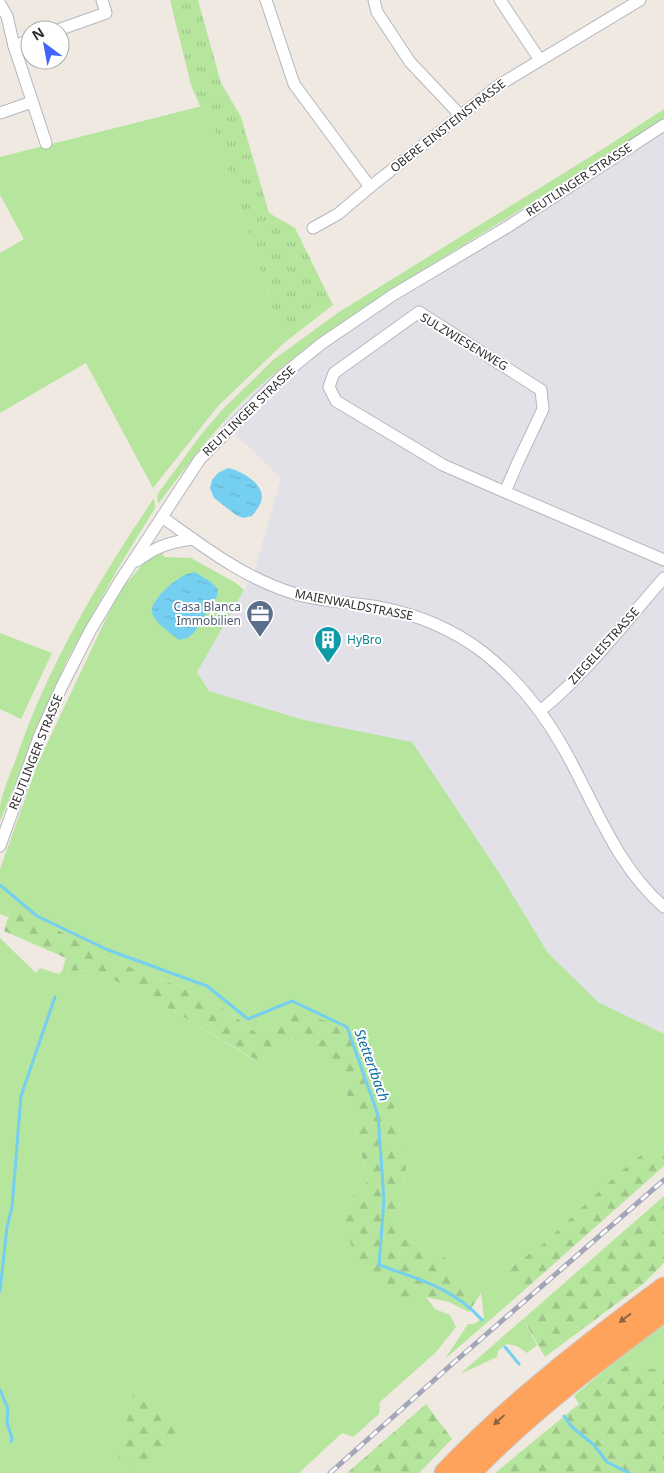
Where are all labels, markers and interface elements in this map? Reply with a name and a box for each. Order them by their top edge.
north arrow [20,20,70,70]
text: N [28,22,48,45]
street label: OBERE EINSTEINSTRASSE [386,75,509,176]
street label: REUTLINGER STRASSE [522,139,635,220]
street label: SULZWIESENWEG [417,309,511,374]
street label: REUTLINGER STRASSE [198,362,299,460]
street label: MAIENWALDSTRASSE [294,585,415,624]
place label: Casa Blanca Immobilien [174,598,241,629]
office icon: Casa Blanca Immobilien [245,599,275,638]
street label: ZIEGELEISTRASSE [564,603,643,688]
building icon: HyBro [313,625,343,664]
place label: HyBro [347,631,382,648]
street label: REUTLINGER STRASSE [5,691,67,812]
water label: Stettertbach [351,1026,394,1104]
one-way arrow [619,1312,632,1323]
one-way arrow [493,1415,506,1426]

